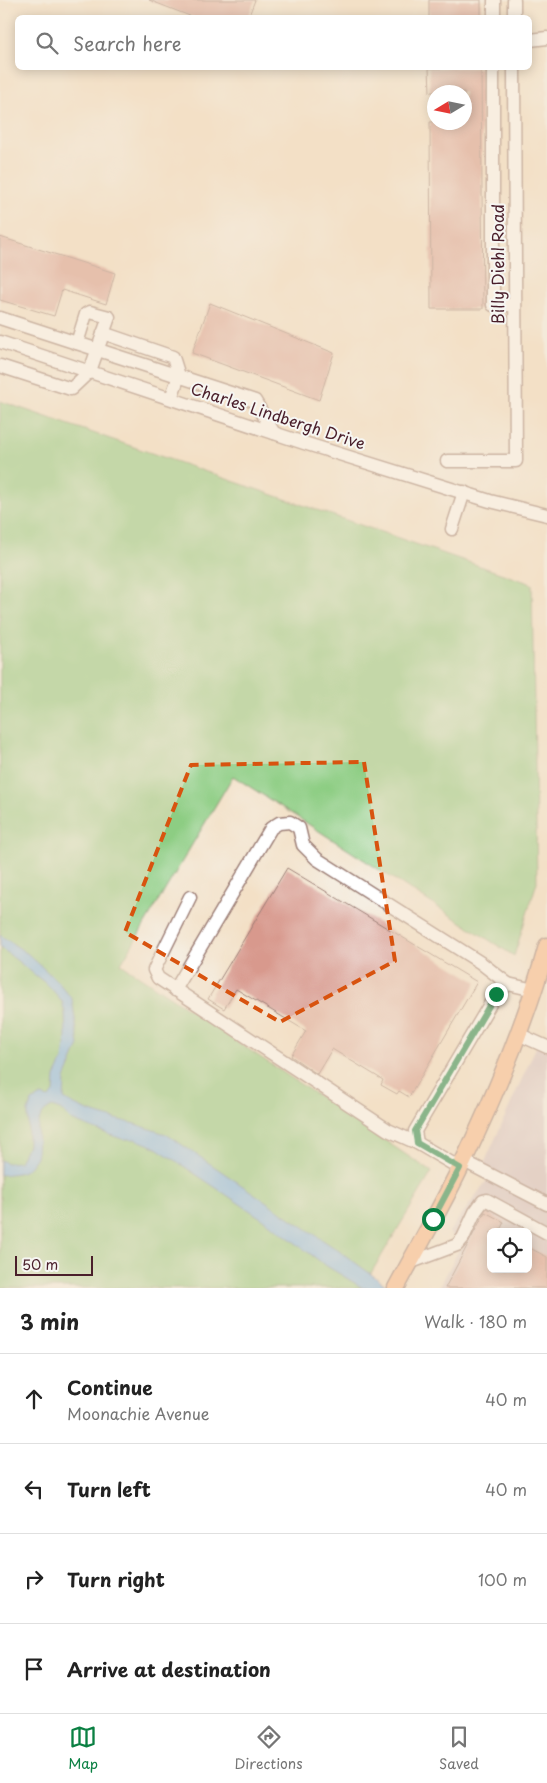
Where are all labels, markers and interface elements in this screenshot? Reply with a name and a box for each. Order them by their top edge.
search box [15,15,532,70]
icon: search [33,29,61,57]
text: Search here [73,29,182,57]
north arrow [427,85,472,130]
street label: Billy Diehl Road [485,204,509,324]
street label: Charles Lindbergh Drive [188,375,369,455]
route end [485,983,508,1006]
route start [422,1208,445,1231]
map controls [487,1228,532,1273]
button: locate [487,1228,532,1273]
scale bar [15,1253,92,1276]
text: 50 m [22,1254,58,1275]
text: 3 min [20,1305,79,1337]
text: Walk · 180 m [424,1309,527,1333]
text: Continue [67,1373,153,1401]
icon: ahead [20,1385,48,1413]
text: 40 m [485,1387,527,1411]
text: Moonachie Avenue [67,1401,210,1425]
icon: left [20,1475,48,1503]
text: Turn left [67,1475,151,1503]
text: 40 m [485,1477,527,1501]
icon: right [20,1565,48,1593]
text: Turn right [67,1565,165,1593]
text: 100 m [478,1567,527,1591]
icon: arrive [20,1655,48,1683]
text: Arrive at destination [67,1655,271,1683]
tab: Map [68,1723,98,1774]
tab: Directions [235,1723,303,1774]
tab: Saved [439,1723,479,1774]

